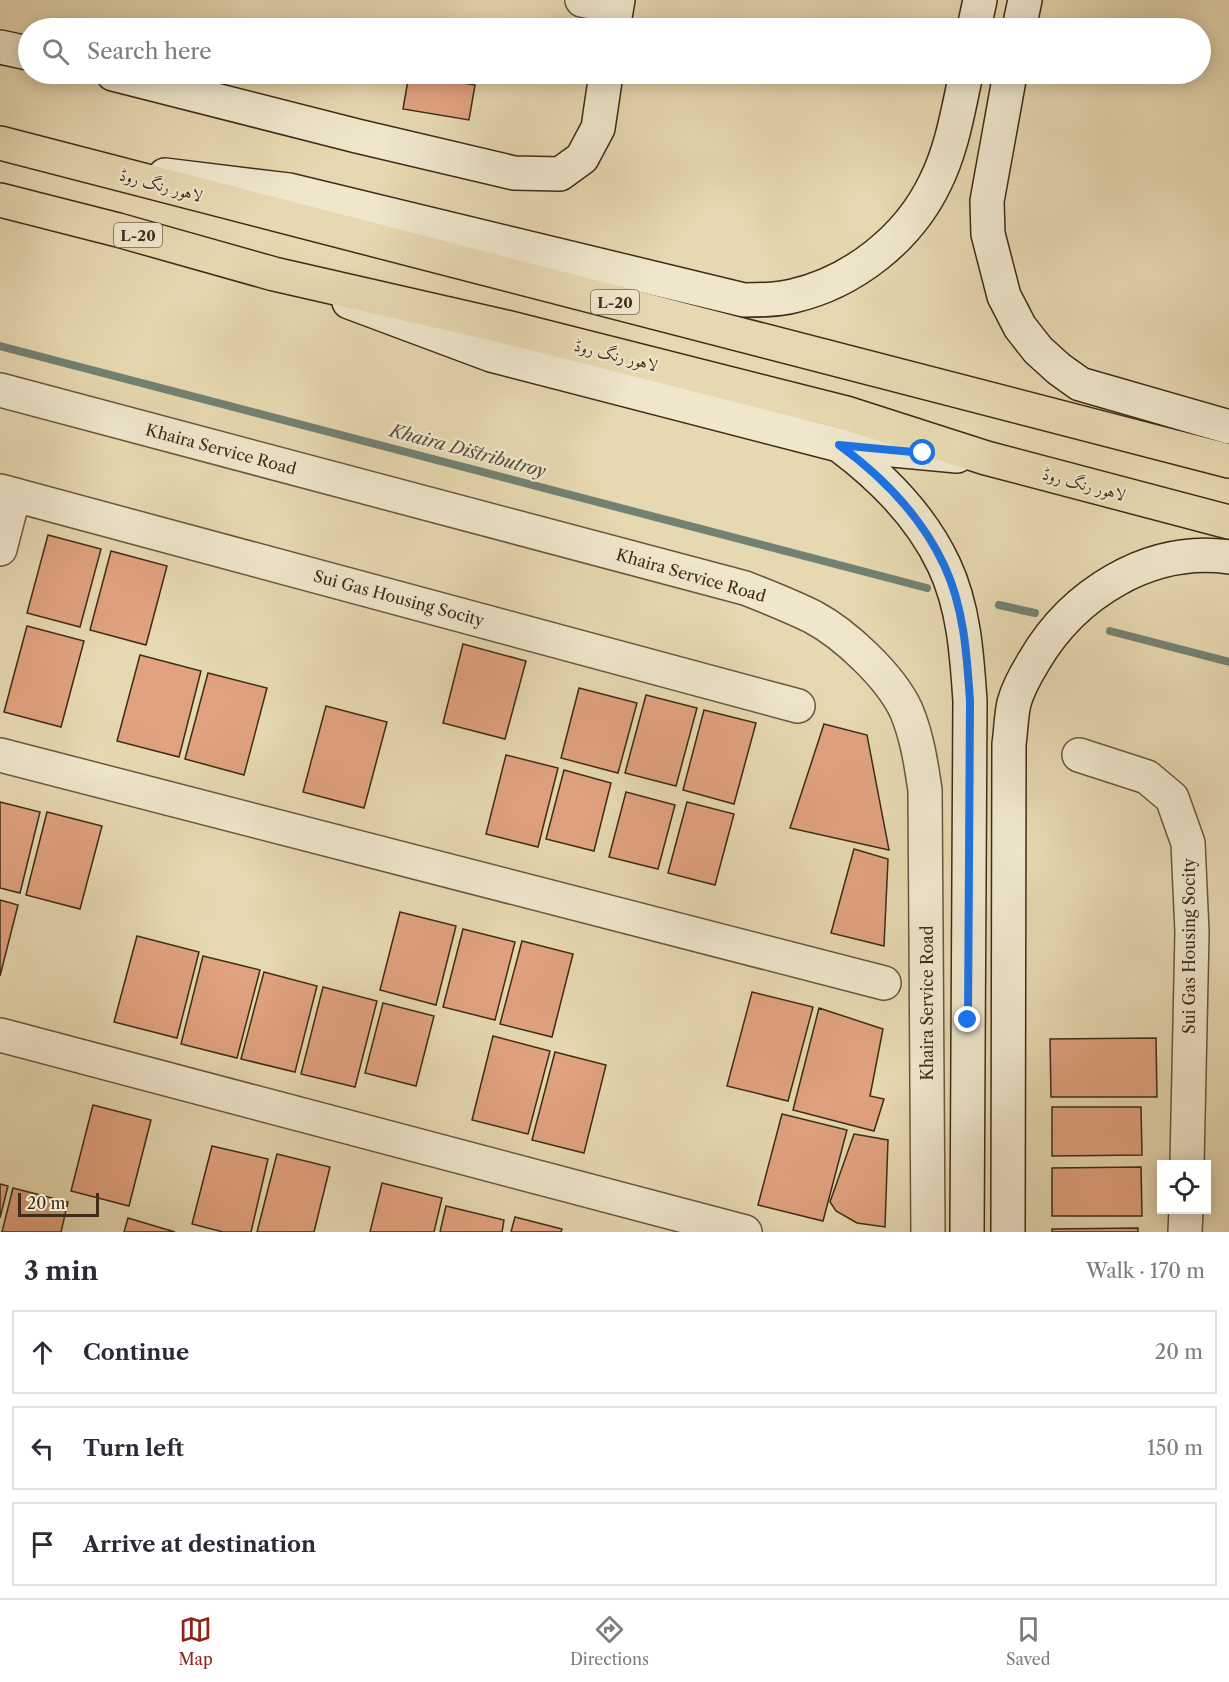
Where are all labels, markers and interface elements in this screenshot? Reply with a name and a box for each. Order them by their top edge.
search box [18,18,1211,84]
icon: search [39,35,72,68]
text: Search here [87,38,212,65]
street label: لاہور رنگ روڈ [117,164,205,207]
road number: L-20 [114,223,162,247]
road number: L-20 [591,290,639,314]
street label: لاہور رنگ روڈ [572,335,660,376]
street label: Khaira Service Road [144,419,299,479]
water label: Khaira Distributroy [386,419,548,482]
route start [909,439,935,465]
street label: لاہور رنگ روڈ [1040,463,1128,506]
street label: Khaira Service Road [614,544,768,606]
street label: Sui Gas Housing Socity [311,566,488,631]
street label: Sui Gas Housing Socity [1179,857,1199,1034]
street label: Khaira Service Road [917,925,937,1080]
route end [954,1006,980,1032]
map controls [1157,1160,1211,1214]
button: locate [1157,1160,1211,1214]
scale bar [18,1190,99,1218]
text: 20 m [27,1193,66,1213]
text: 3 min [24,1255,98,1287]
text: Walk · 170 m [1086,1259,1205,1283]
icon: ahead [26,1336,59,1369]
text: Continue [83,1339,189,1366]
text: 20 m [1155,1340,1203,1364]
icon: left [26,1432,59,1465]
text: Turn left [83,1435,184,1462]
text: 150 m [1147,1436,1203,1460]
icon: arrive [26,1528,59,1561]
text: Arrive at destination [83,1531,316,1558]
tab: Map [179,1613,213,1669]
tab: Directions [570,1613,649,1669]
tab: Saved [1006,1613,1050,1669]

